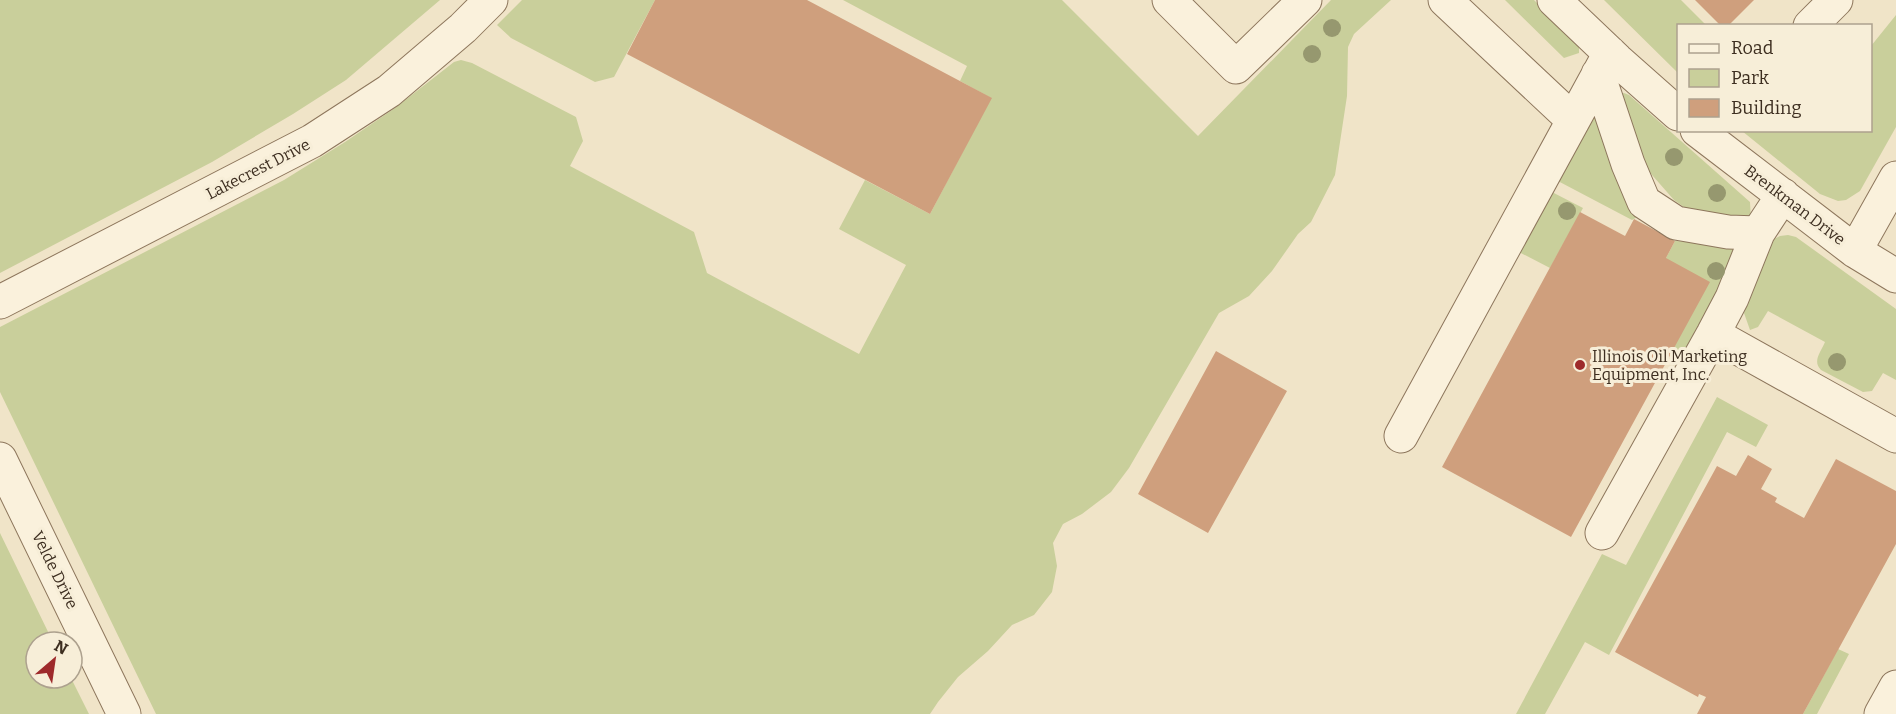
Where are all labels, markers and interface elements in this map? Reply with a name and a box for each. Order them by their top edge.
legend [1677,24,1872,132]
text: Road [1731,37,1774,59]
text: Park [1731,67,1770,89]
text: Building [1731,97,1802,119]
street label: Lakecrest Drive [203,135,313,203]
street label: Brenkman Drive [1741,161,1849,249]
place label: Illinois Oil Marketing Equipment, Inc. [1592,347,1747,384]
marker: Illinois Oil Marketing Equipment, Inc. [1573,358,1587,372]
street label: Velde Drive [28,528,82,612]
north arrow [24,630,84,690]
text: N [51,636,71,659]

